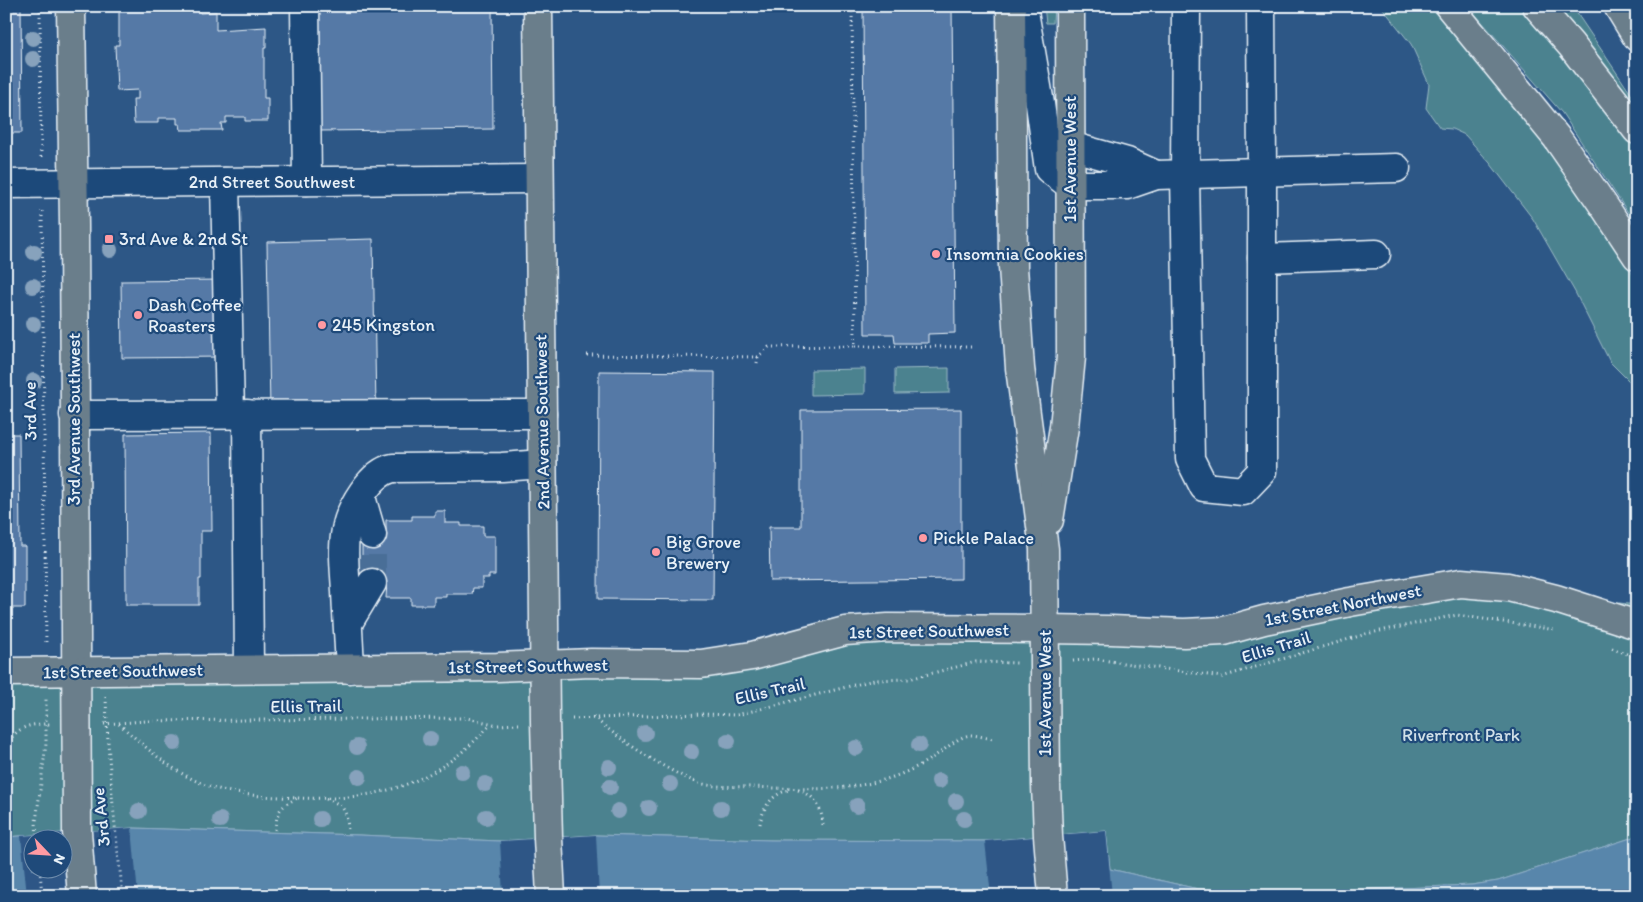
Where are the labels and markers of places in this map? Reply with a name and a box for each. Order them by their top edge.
place label: 3rd Ave & 2nd St [119,228,248,250]
marker: 3rd Ave & 2nd St [103,233,115,245]
place label: Insomnia Cookies [946,243,1084,265]
marker: Insomnia Cookies [930,248,942,260]
place label: Dash Coffee Roasters [148,294,242,337]
marker: Dash Coffee Roasters [132,309,144,321]
place label: 245 Kingston [332,314,435,336]
marker: 245 Kingston [316,319,328,331]
place label: Pickle Palace [933,527,1034,549]
place label: Big Grove Brewery [666,531,741,574]
marker: Pickle Palace [917,532,929,544]
marker: Big Grove Brewery [650,546,662,558]

